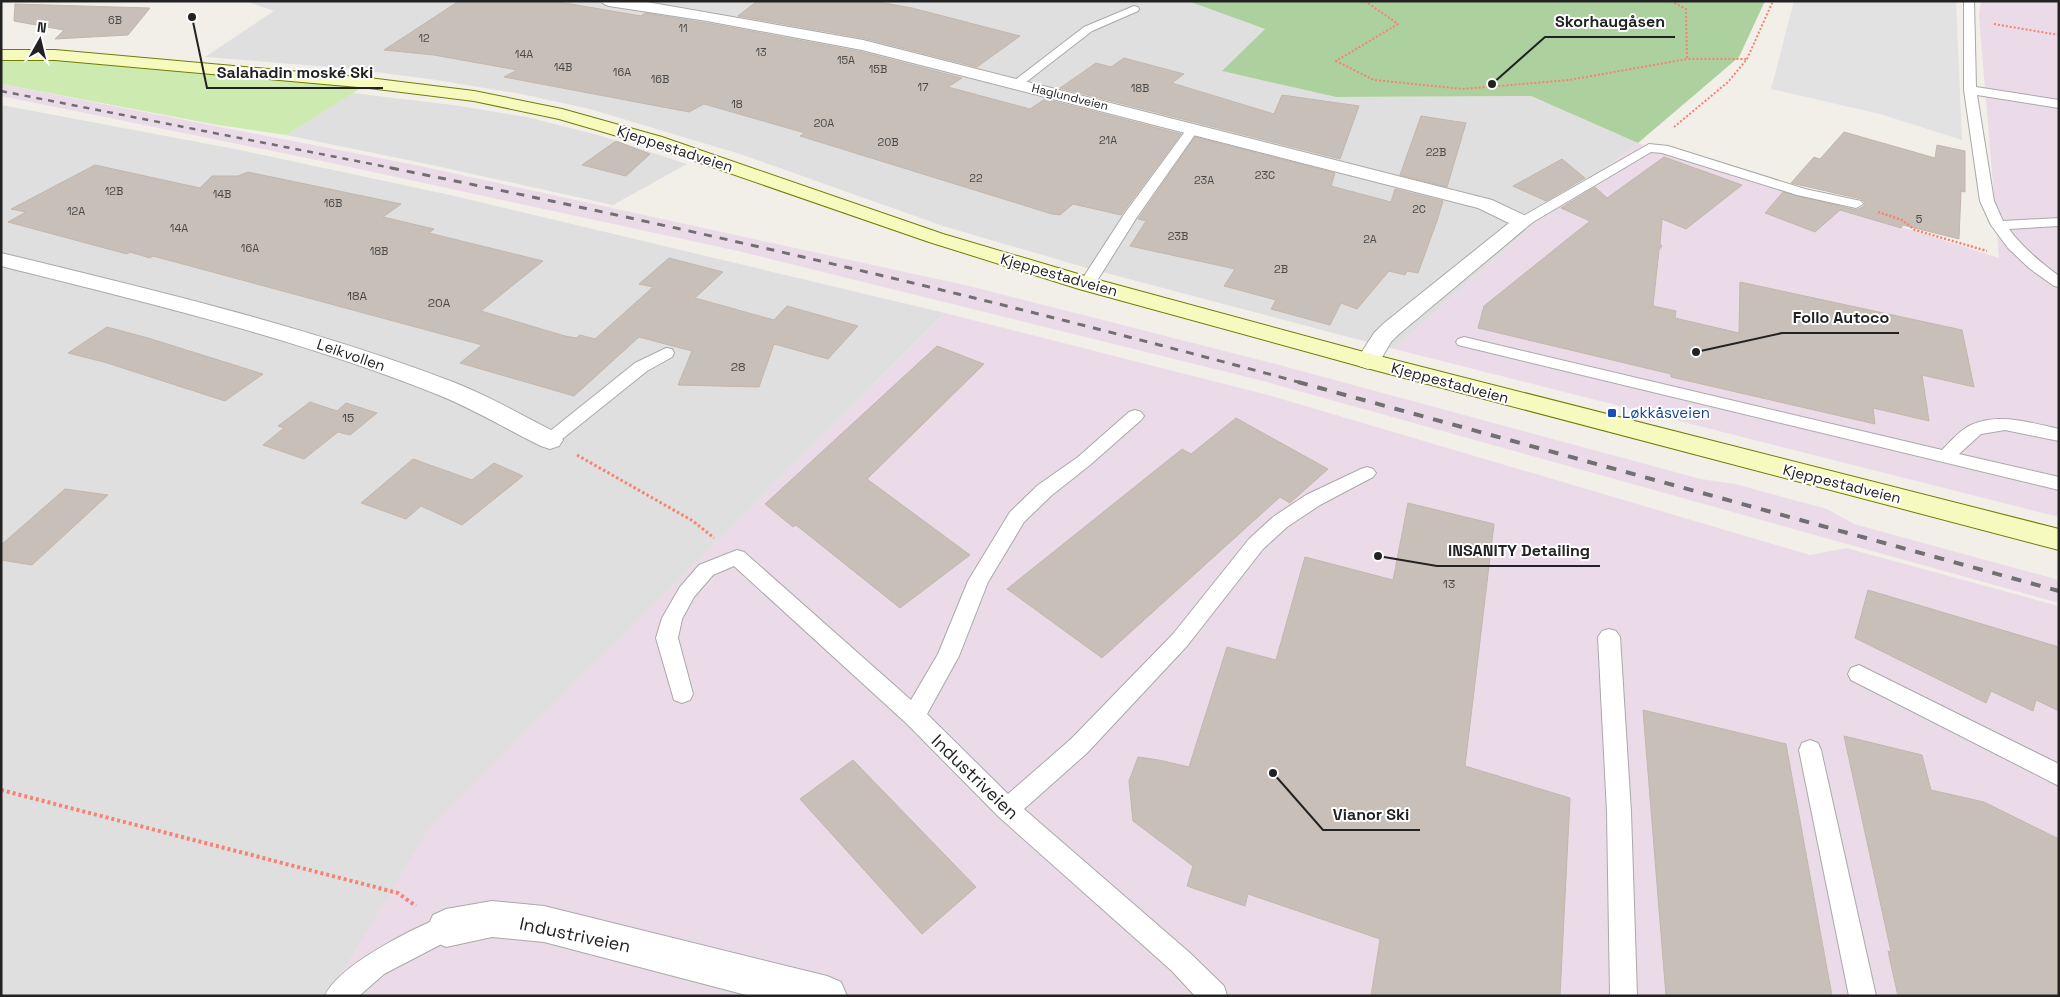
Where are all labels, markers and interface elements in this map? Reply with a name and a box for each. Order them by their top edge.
callout: Skorhaugåsen [1545,6,1675,37]
text: Skorhaugåsen [1555,11,1665,32]
house number: 6B [108,13,122,27]
north arrow [15,15,65,65]
text: N [36,18,48,37]
house number: 11 [678,21,688,35]
house number: 12 [418,31,430,45]
house number: 13 [755,45,767,59]
house number: 14A [515,47,533,61]
house number: 15A [837,53,855,67]
callout: Salahadin moské Ski [207,57,383,88]
house number: 14B [554,60,572,74]
text: Salahadin moské Ski [217,62,373,83]
house number: 15B [869,62,887,76]
house number: 16A [613,65,631,79]
house number: 16B [651,72,669,86]
house number: 17 [918,80,928,94]
street label: Haglundveien [1030,80,1110,114]
house number: 18B [1131,81,1149,95]
house number: 18 [731,97,743,111]
house number: 20A [814,116,834,130]
street label: Kjeppestadveien [615,121,736,176]
house number: 21A [1099,133,1117,147]
house number: 20B [878,135,898,149]
house number: 22B [1426,145,1446,159]
house number: 23C [1255,168,1275,182]
house number: 22 [969,171,983,185]
house number: 23A [1194,173,1214,187]
house number: 12B [105,184,123,198]
house number: 14B [213,187,231,201]
house number: 16B [324,196,342,210]
house number: 2C [1412,202,1426,216]
house number: 12A [67,204,85,218]
house number: 5 [1916,212,1923,226]
house number: 14A [170,221,188,235]
house number: 23B [1168,229,1188,243]
house number: 2A [1363,232,1377,246]
house number: 16A [241,241,259,255]
house number: 18B [370,244,388,258]
street label: Kjeppestadveien [998,249,1120,300]
house number: 2B [1274,262,1288,276]
house number: 18A [347,288,367,304]
house number: 20A [428,295,451,311]
callout: Follo Autoco [1782,302,1899,333]
text: Follo Autoco [1793,307,1889,328]
street label: Leikvollen [314,334,388,375]
street label: Kjeppestadveien [1389,358,1511,407]
house number: 28 [731,359,745,375]
place label: Løkkåsveien [1622,403,1710,422]
marker: Løkkåsveien [1606,407,1618,419]
house number: 15 [342,410,354,426]
street label: Kjeppestadveien [1781,460,1903,507]
callout: INSANITY Detailing [1437,535,1600,566]
text: INSANITY Detailing [1448,540,1590,561]
house number: 13 [1443,576,1455,592]
street label: Industriveien [927,729,1024,824]
callout: Vianor Ski [1323,799,1420,830]
text: Vianor Ski [1333,804,1409,825]
street label: Industriveien [518,912,633,957]

